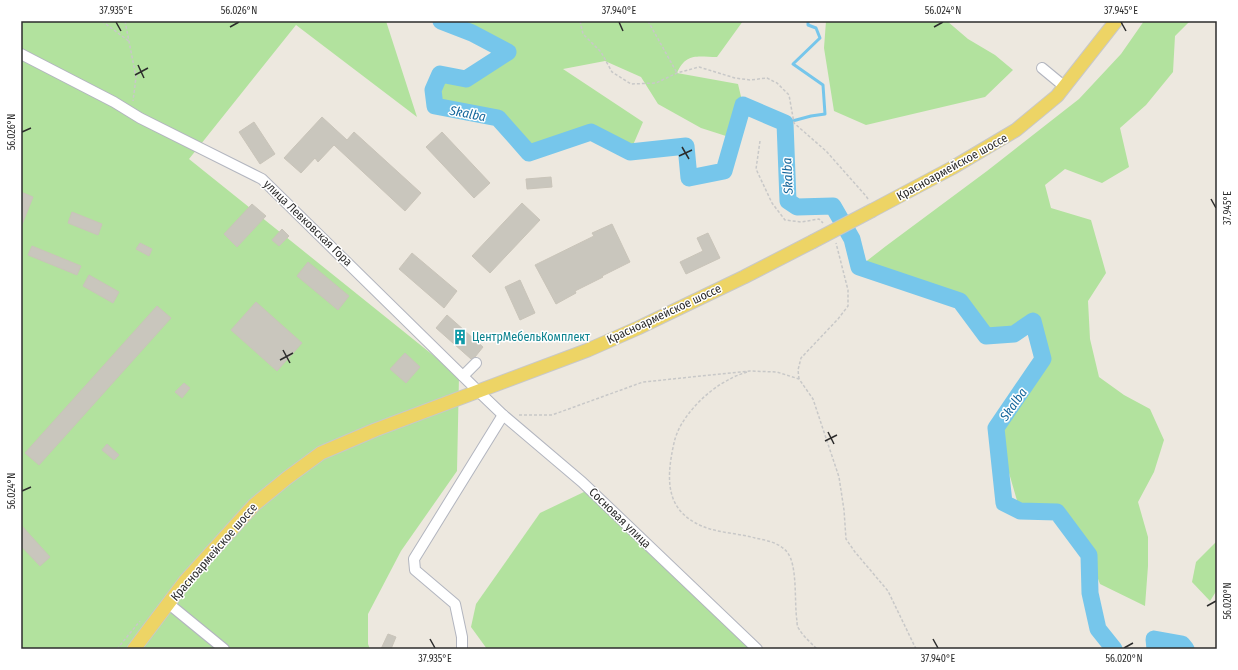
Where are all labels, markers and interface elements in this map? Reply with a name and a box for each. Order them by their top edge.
text: 37.935°E [99,5,133,17]
text: 56.026°N [221,5,257,17]
text: 37.940°E [602,5,637,17]
text: 56.024°N [925,5,961,17]
text: 37.945°E [1104,5,1138,17]
water label: Skalba [448,102,488,124]
text: 56.026°N [6,114,18,150]
street label: Красноармейское шоссе [894,131,1010,203]
water label: Skalba [779,157,796,195]
street label: улица Левковская Гора [261,177,355,269]
text: 37.945°E [1222,191,1234,225]
street label: Красноармейское шоссе [605,281,723,347]
building icon: ЦентрМебельКомплект [451,328,469,346]
place label: ЦентрМебельКомплект [472,330,590,344]
water label: Skalba [996,385,1030,424]
text: 56.024°N [6,473,18,509]
street label: Сосновая улица [586,485,654,551]
street label: Красноармейское шоссе [168,500,260,604]
text: 56.020°N [1222,582,1234,620]
text: 37.935°E [418,653,452,665]
text: 37.940°E [921,653,956,665]
text: 56.020°N [1105,653,1143,665]

